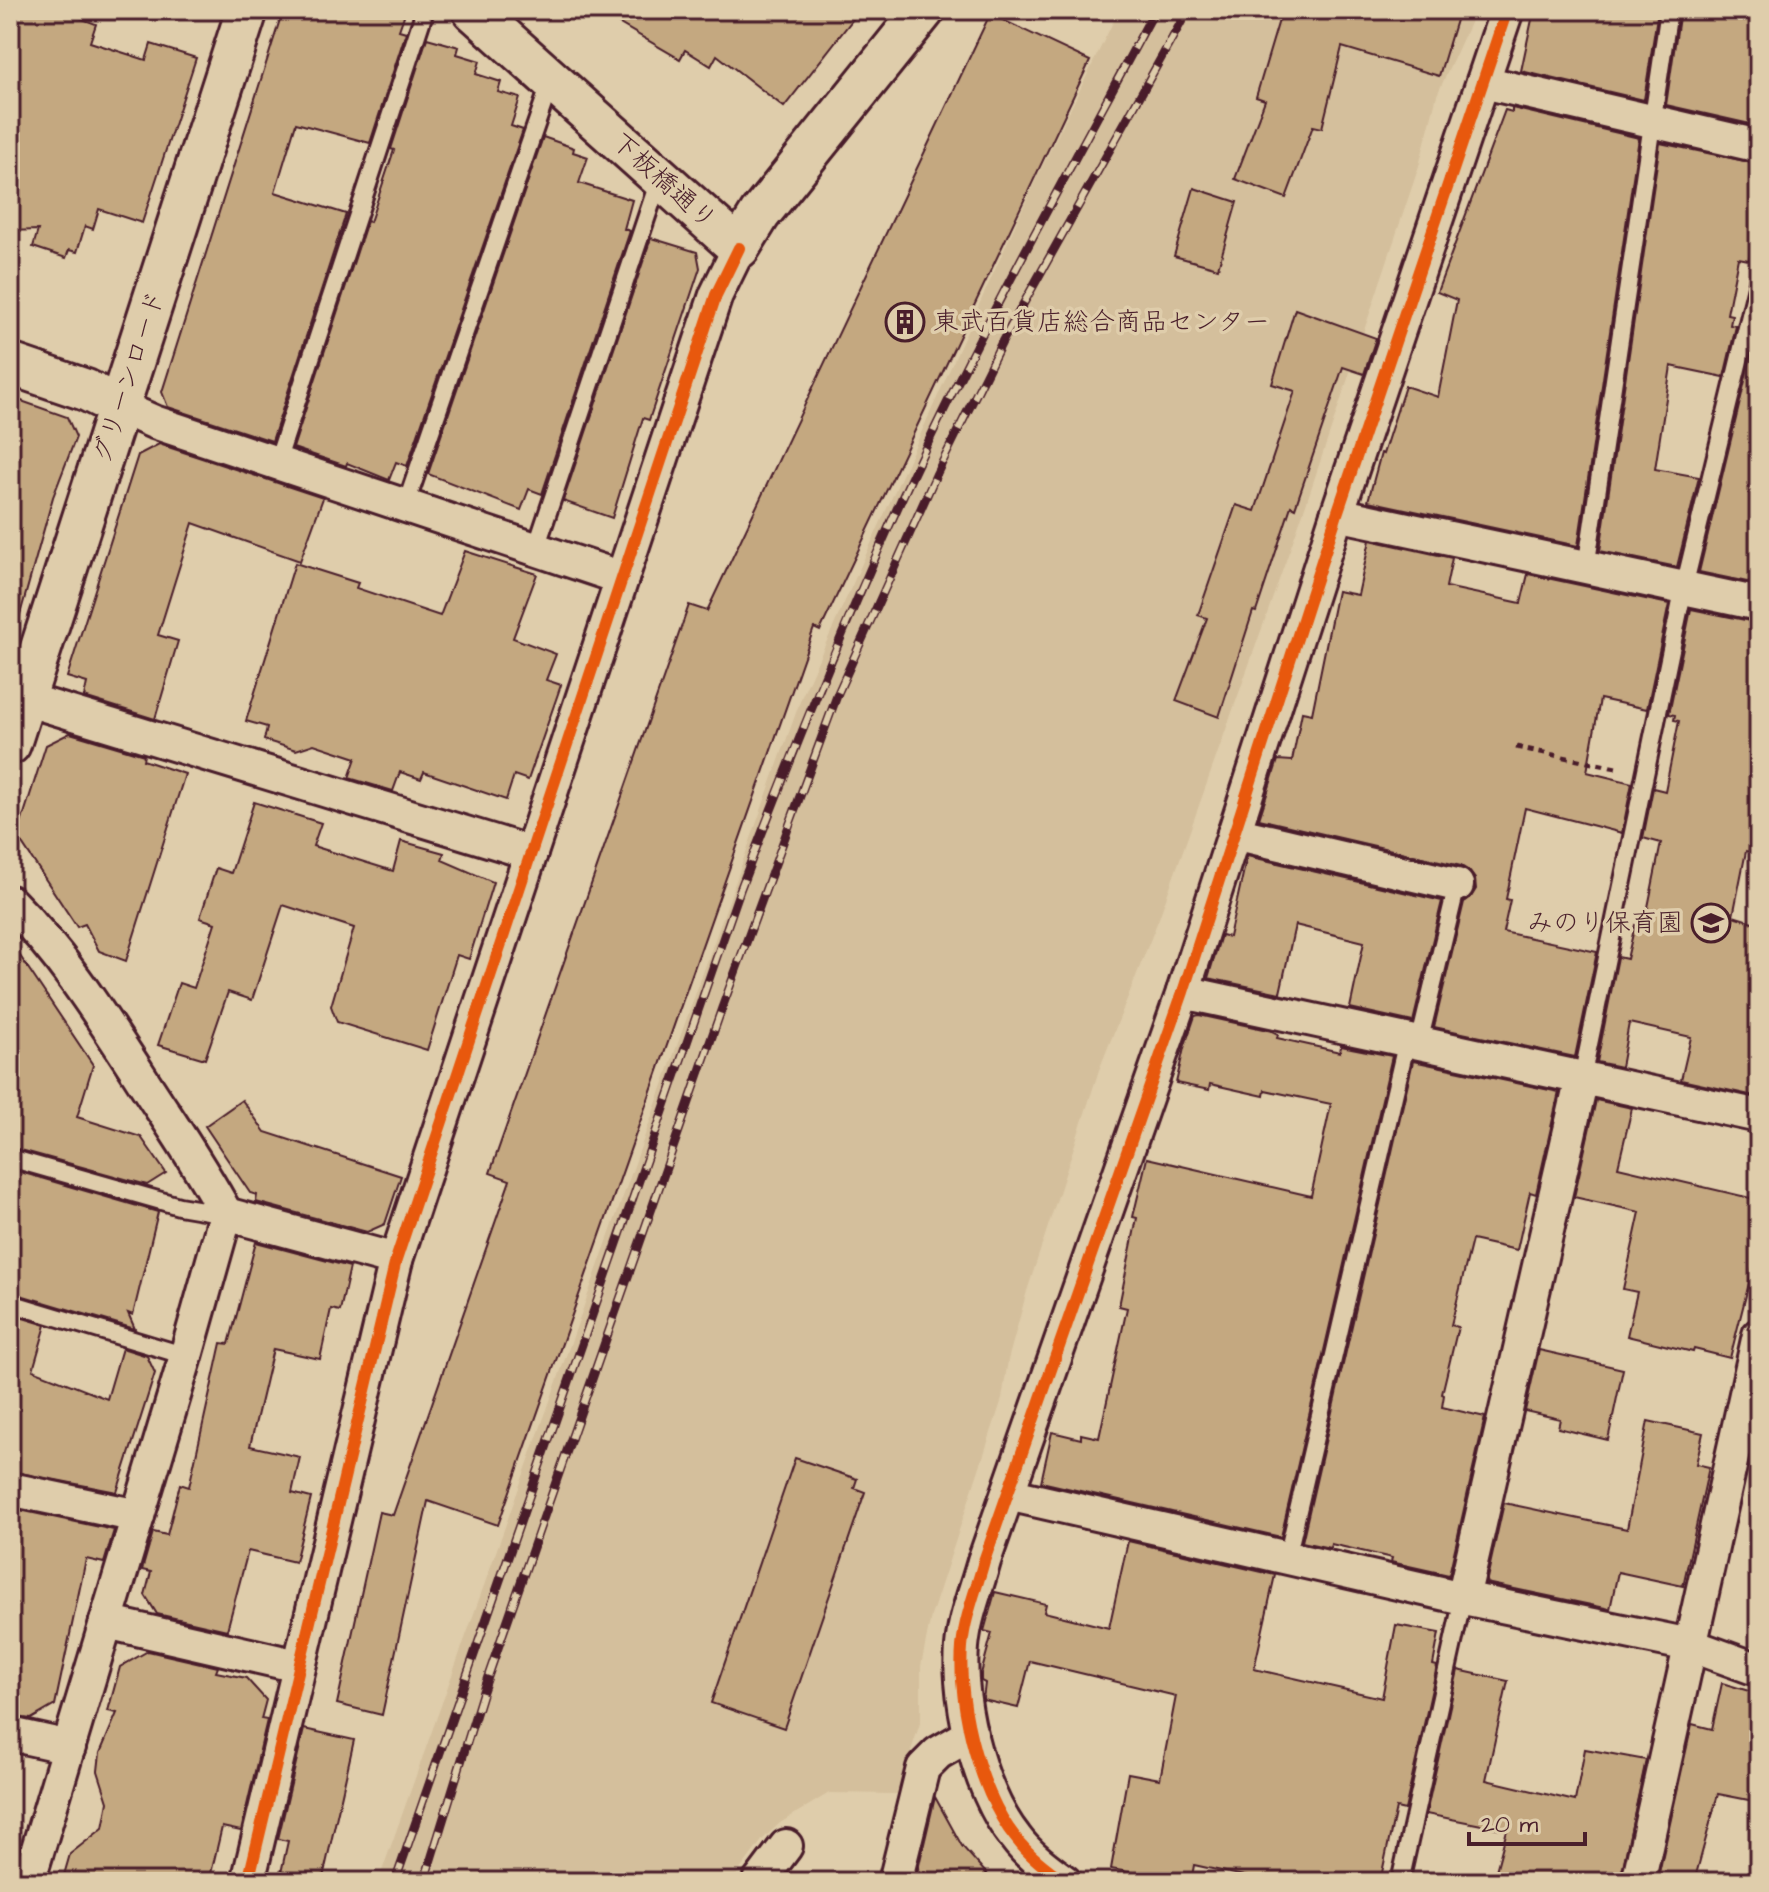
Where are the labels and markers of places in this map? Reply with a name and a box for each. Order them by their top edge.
building icon: 東武百貨店総合商品センター [884,301,926,343]
place label: 東武百貨店総合商品センター [933,304,1270,340]
school or university icon: みのり保育園 [1690,902,1732,944]
place label: みのり保育園 [1527,905,1683,941]

